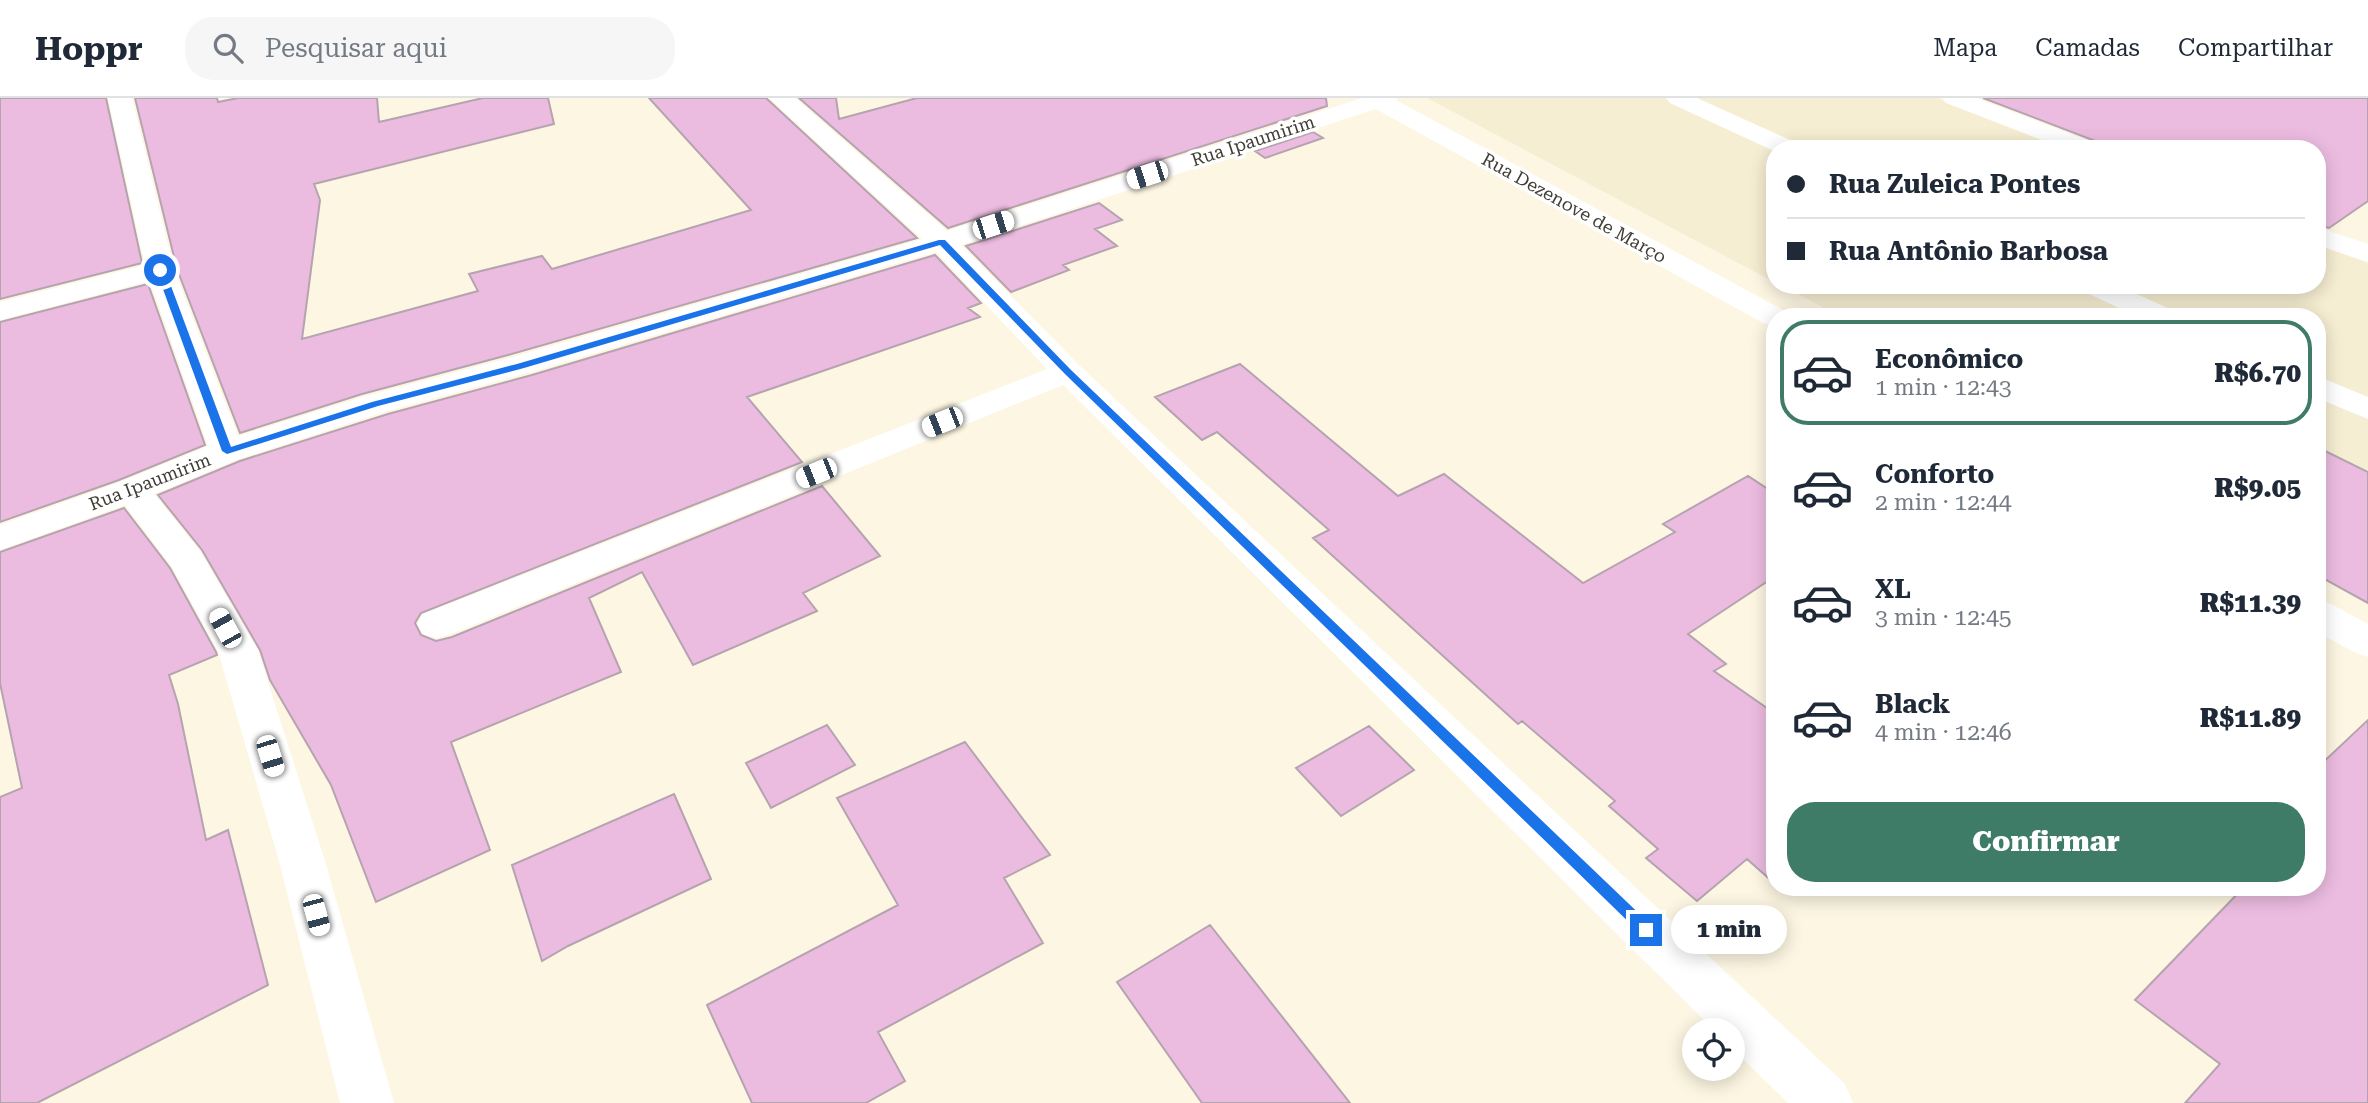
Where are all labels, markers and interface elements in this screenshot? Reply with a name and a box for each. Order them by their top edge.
search box [185,17,675,80]
text: Hoppr [35,29,143,68]
icon: search [209,29,247,67]
text: Pesquisar aqui [265,33,447,63]
text: Mapa [1933,34,1997,62]
text: Camadas [2035,34,2140,62]
text: Compartilhar [2178,34,2333,62]
street label: Rua Ipaumirim [1188,111,1317,170]
street label: Rua Dezenove de Março [1478,148,1670,267]
car [1124,159,1171,191]
text: Rua Zuleica Pontes [1829,169,2080,199]
car [970,209,1017,241]
text: Rua Antônio Barbosa [1829,236,2108,266]
route start [144,254,176,286]
icon: car [1791,341,1854,404]
text: Econômico [1875,344,2023,374]
text: R$6.70 [2214,358,2301,388]
text: 1 min · 12:43 [1875,374,2012,401]
car [919,404,966,440]
street label: Rua Ipaumirim [86,449,214,514]
car [793,455,840,491]
icon: car [1791,456,1854,519]
text: Conforto [1875,459,1994,489]
text: R$9.05 [2214,473,2301,503]
text: 2 min · 12:44 [1875,489,2012,516]
icon: car [1791,571,1854,634]
text: XL [1875,574,1911,604]
text: R$11.39 [2200,588,2301,618]
text: 3 min · 12:45 [1875,604,2012,631]
car [206,605,245,651]
icon: car [1791,686,1854,749]
text: Black [1875,689,1950,719]
text: R$11.89 [2200,703,2301,733]
text: 4 min · 12:46 [1875,719,2012,746]
car [254,733,287,779]
button: Confirmar [1787,802,2305,882]
car [301,892,332,938]
callout: 1 min [1670,906,1786,954]
route end [1630,914,1662,946]
text: 1 min [1697,916,1761,943]
map controls [1682,1018,1745,1081]
button: locate [1682,1018,1745,1081]

